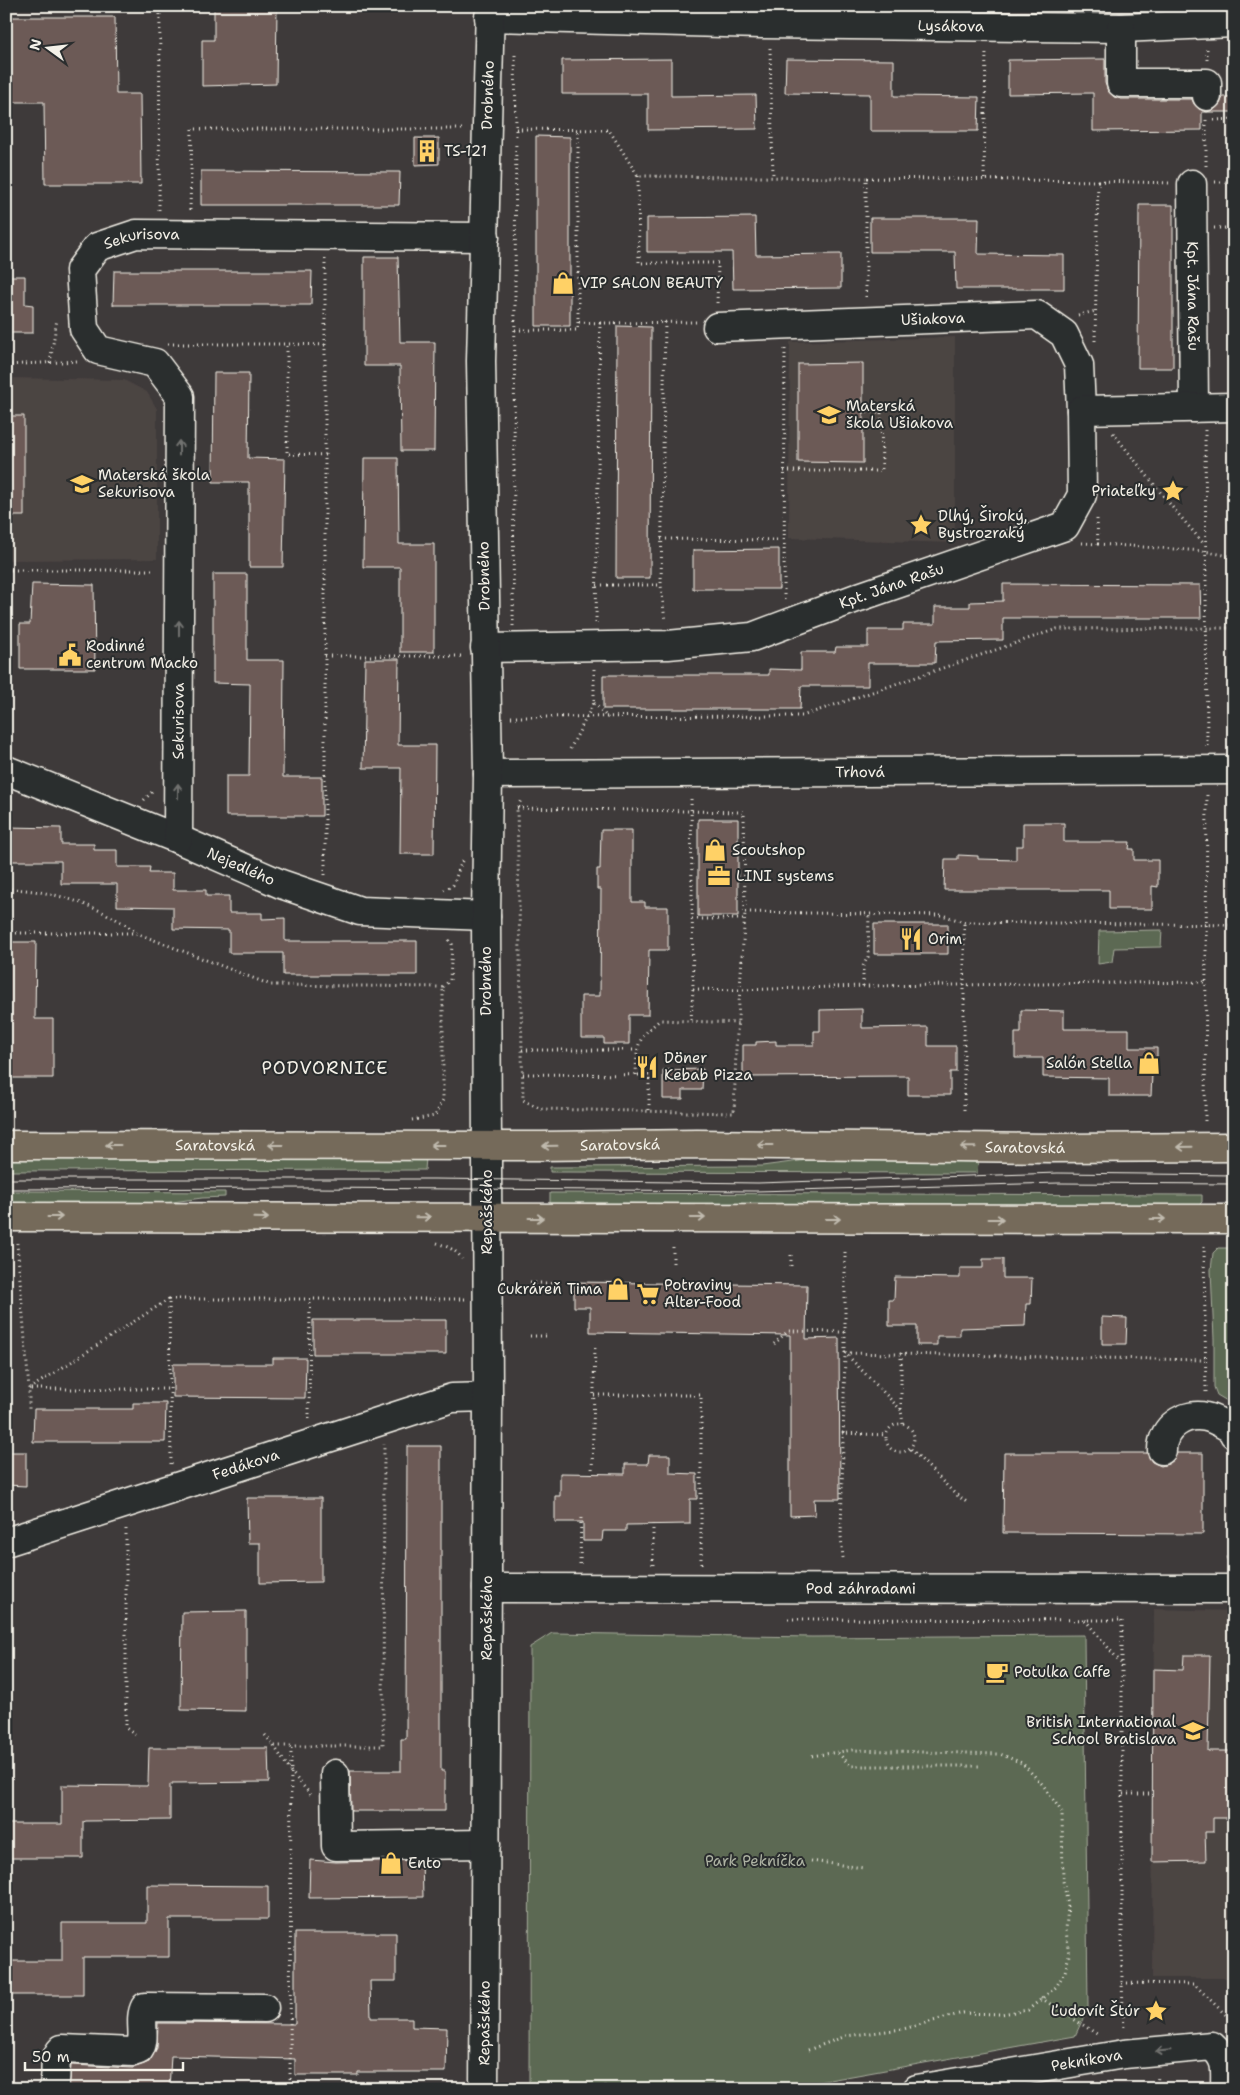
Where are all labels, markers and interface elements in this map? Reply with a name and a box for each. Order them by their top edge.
street label: Lysákova [918,16,985,36]
north arrow [22,22,72,72]
text: N [25,37,46,52]
street label: Drobného [477,60,499,130]
building icon: TS-121 [414,138,440,164]
place label: TS-121 [444,141,487,161]
street label: Sekurisova [101,224,180,254]
street label: Kpt. Jána Rašu [1183,241,1203,351]
shop icon: VIP SALON BEAUTY [550,270,576,296]
place label: VIP SALON BEAUTY [580,273,723,293]
street label: Ušiakova [900,308,966,330]
place label: Materská škola Ušiakova [846,396,954,433]
school or university icon: Materská škola Ušiakova [816,402,842,428]
one-way arrow [174,440,184,456]
place label: Materská škola Sekurisova [98,465,211,502]
school or university icon: Materská škola Sekurisova [69,471,95,497]
place icon: Priateľky [1160,478,1186,504]
place label: Priateľky [1091,481,1156,501]
place label: Dlhý, Široký, Bystrozraký [938,505,1028,543]
place icon: Dlhý, Široký, Bystrozraký [908,512,934,538]
street label: Drobného [473,541,495,611]
street label: Kpt. Jána Rašu [836,558,947,614]
one-way arrow [174,620,184,636]
place label: Rodinné centrum Macko [86,636,198,673]
public building icon: Rodinné centrum Macko [57,642,83,668]
street label: Sekurisova [168,682,189,760]
street label: Trhová [835,762,885,782]
one-way arrow [173,783,183,799]
shop icon: Scoutshop [702,837,728,863]
place label: Scoutshop [732,840,805,860]
street label: Nejedlého [204,843,278,890]
office icon: LINI systems [706,863,732,889]
place label: LINI systems [736,866,834,886]
restaurant icon: Orim [898,926,924,952]
place label: Orim [928,929,962,949]
street label: Drobného [476,946,496,1016]
place label: Döner Kebab Pizza [664,1048,753,1085]
shop icon: Salón Stella [1136,1050,1162,1076]
place label: Salón Stella [1046,1053,1133,1073]
restaurant icon: Döner Kebab Pizza [634,1054,660,1080]
district label: PODVORNICE [261,1056,389,1080]
street label: Saratovská [580,1134,661,1156]
street label: Saratovská [175,1135,256,1155]
street label: Saratovská [985,1137,1066,1158]
one-way arrow [106,1140,122,1150]
one-way arrow [268,1140,284,1150]
one-way arrow [758,1140,774,1150]
one-way arrow [431,1141,447,1150]
one-way arrow [543,1141,559,1151]
one-way arrow [960,1142,976,1152]
one-way arrow [1177,1142,1194,1152]
street label: Repašského [477,1169,497,1255]
one-way arrow [46,1212,63,1222]
one-way arrow [415,1212,431,1222]
one-way arrow [252,1213,269,1223]
one-way arrow [527,1213,543,1223]
one-way arrow [690,1213,706,1223]
one-way arrow [825,1214,841,1224]
one-way arrow [988,1214,1004,1224]
one-way arrow [1150,1214,1166,1224]
place label: Potraviny Alter-Food [664,1275,741,1312]
shop icon: Cukráreň Tima [605,1276,631,1302]
place label: Cukráreň Tima [497,1279,603,1299]
supermarket icon: Potraviny Alter-Food [635,1281,661,1307]
street label: Fedákova [210,1444,282,1485]
street label: Repašského [476,1575,497,1661]
street label: Pod záhradami [806,1578,916,1599]
cafe icon: Potulka Caffe [984,1659,1010,1685]
place label: Potulka Caffe [1014,1662,1111,1682]
place label: British International School Bratislava [1026,1712,1177,1749]
school or university icon: British International School Bratislava [1180,1718,1206,1744]
shop icon: Ento [378,1850,404,1876]
park label: Park Pekníčka [705,1851,806,1871]
place label: Ento [408,1853,441,1873]
street label: Repašského [474,1980,495,2066]
place icon: Ľudovít Štúr [1143,1998,1169,2024]
place label: Ľudovít Štúr [1051,2000,1140,2021]
scale bar [25,2040,182,2072]
street label: Pekníkova [1050,2044,1124,2076]
one-way arrow [1155,2046,1171,2056]
text: 50 m [32,2047,70,2067]

